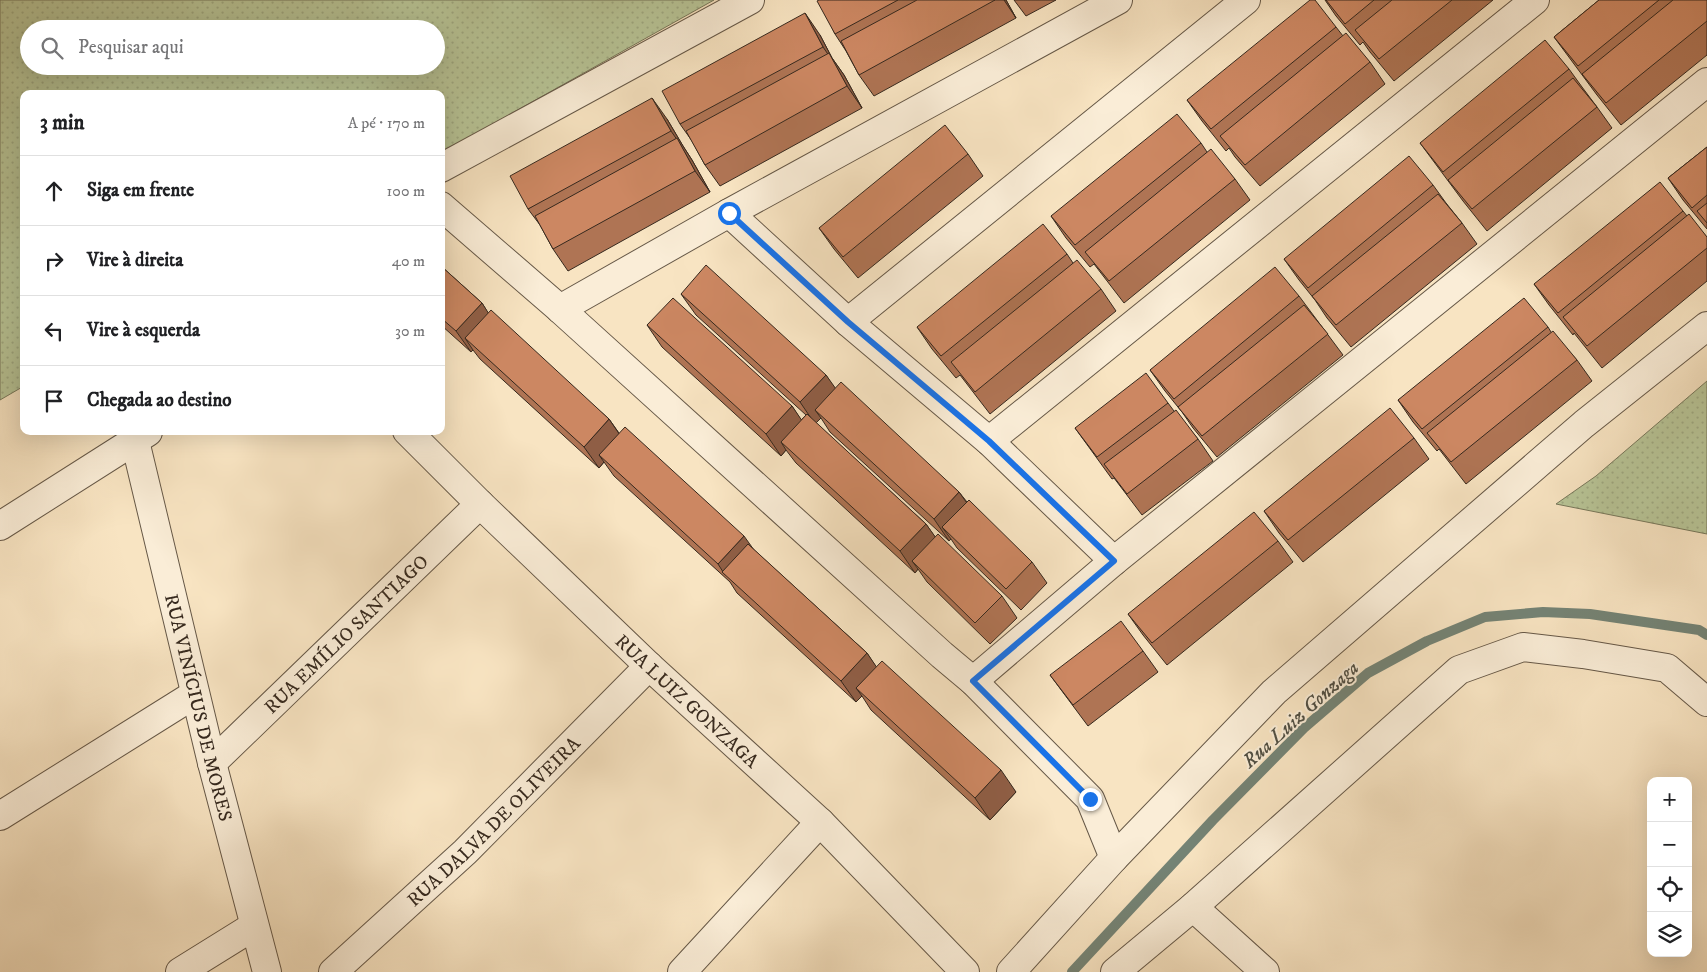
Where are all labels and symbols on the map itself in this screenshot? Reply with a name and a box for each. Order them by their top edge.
route start [718,202,741,225]
street label: RUA EMÍLIO SANTIAGO [260,550,434,719]
street label: RUA VINÍCIUS DE MORES [159,592,237,824]
street label: RUA LUIZ GONZAGA [610,630,764,774]
water label: Rua Luiz Gonzaga [1237,656,1365,775]
street label: RUA DALVA DE OLIVEIRA [403,732,586,912]
route end [1079,788,1102,811]

